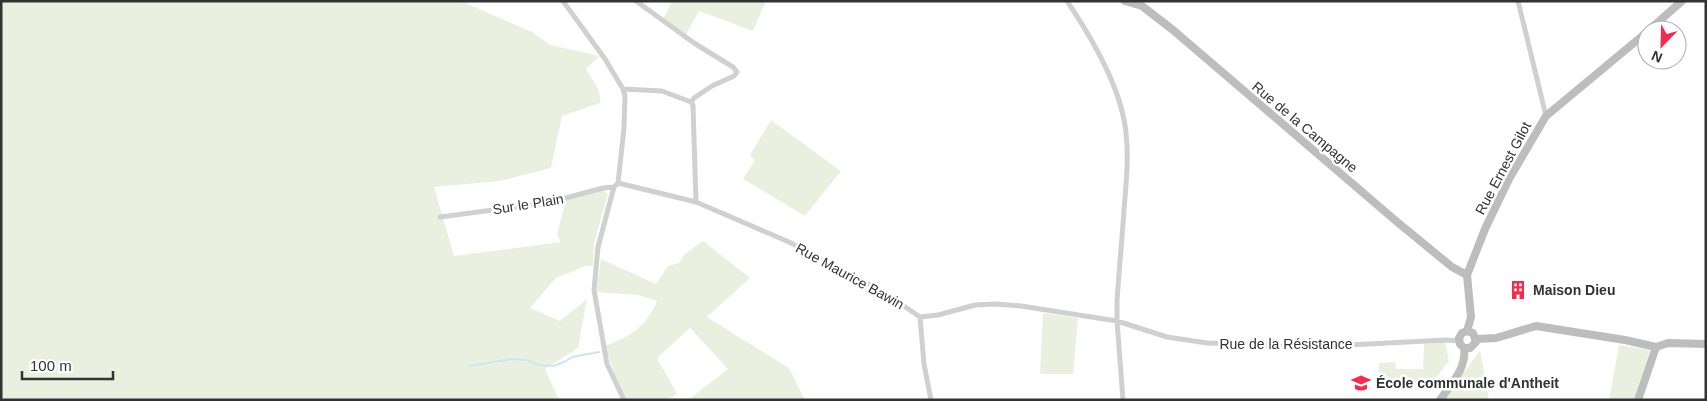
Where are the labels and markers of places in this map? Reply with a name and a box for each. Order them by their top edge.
building icon: Maison Dieu [1507,279,1529,301]
place label: Maison Dieu [1533,282,1615,298]
school or university icon: École communale d'Antheit [1350,372,1372,394]
place label: École communale d'Antheit [1376,375,1559,391]

